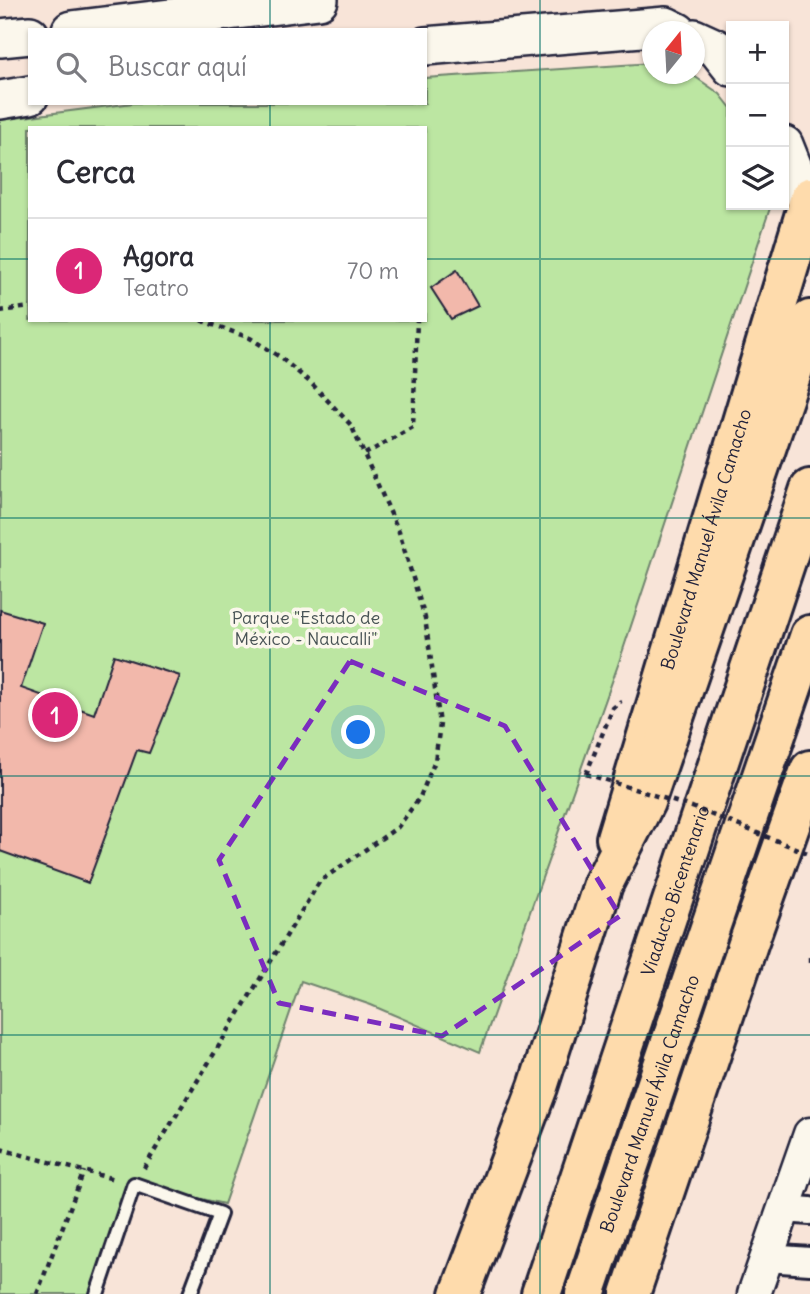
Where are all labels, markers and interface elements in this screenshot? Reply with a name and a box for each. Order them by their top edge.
north arrow [642,21,705,84]
map controls [726,21,789,210]
button: + [726,21,789,84]
search box [28,28,427,105]
icon: search [52,48,90,86]
text: Buscar aquí [108,50,247,83]
button: − [726,84,789,147]
button: layers [726,147,789,210]
text: Cerca [56,153,135,191]
text: Agora [123,240,194,273]
text: 1 [74,256,84,285]
text: 70 m [347,256,399,285]
text: Teatro [123,273,189,302]
street label: Boulevard Manuel Ávila Camacho [656,406,756,672]
park label: Parque "Estado de México - Naucalli" [232,606,380,650]
pin: 1 [32,689,78,741]
your location [341,715,375,749]
street label: Viaducto Bicentenario [636,802,714,979]
street label: Boulevard Manuel Ávila Camacho [595,972,704,1236]

